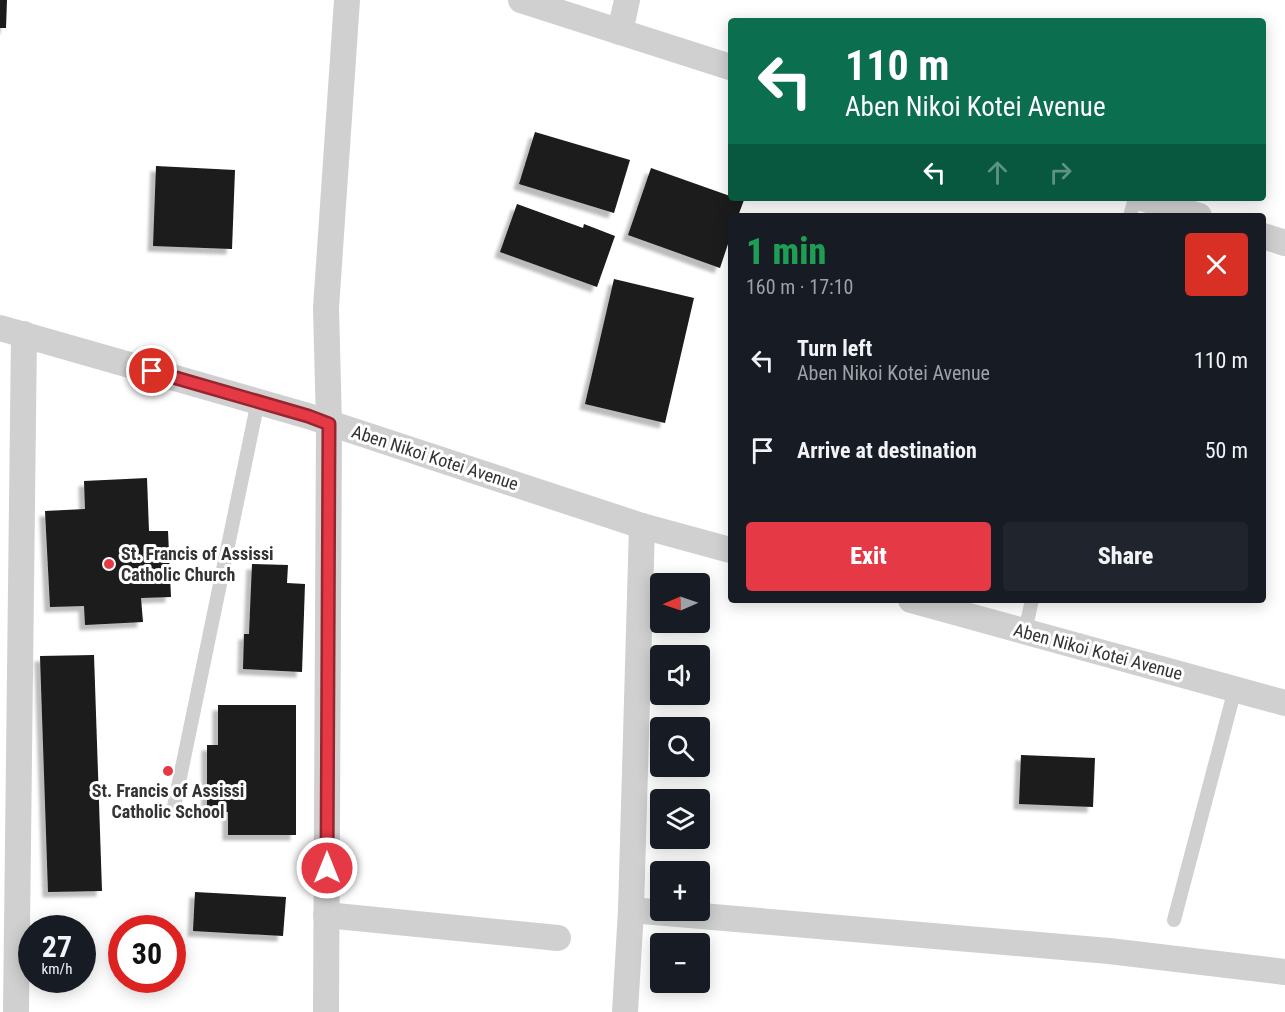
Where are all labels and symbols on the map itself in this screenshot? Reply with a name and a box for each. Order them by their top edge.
pin [126,345,177,396]
street label: Aben Nikoi Kotei Avenue [349,421,521,494]
place label: St. Francis of Assissi Catholic Church [121,543,274,585]
marker: St. Francis of Assissi Catholic Church [102,557,116,571]
north arrow [650,573,710,633]
street label: Aben Nikoi Kotei Avenue [1012,619,1185,684]
marker: St. Francis of Assissi Catholic School [161,764,175,778]
place label: St. Francis of Assissi Catholic School [92,780,244,822]
position arrow [295,836,359,900]
speed limit sign: 30 [108,915,186,993]

